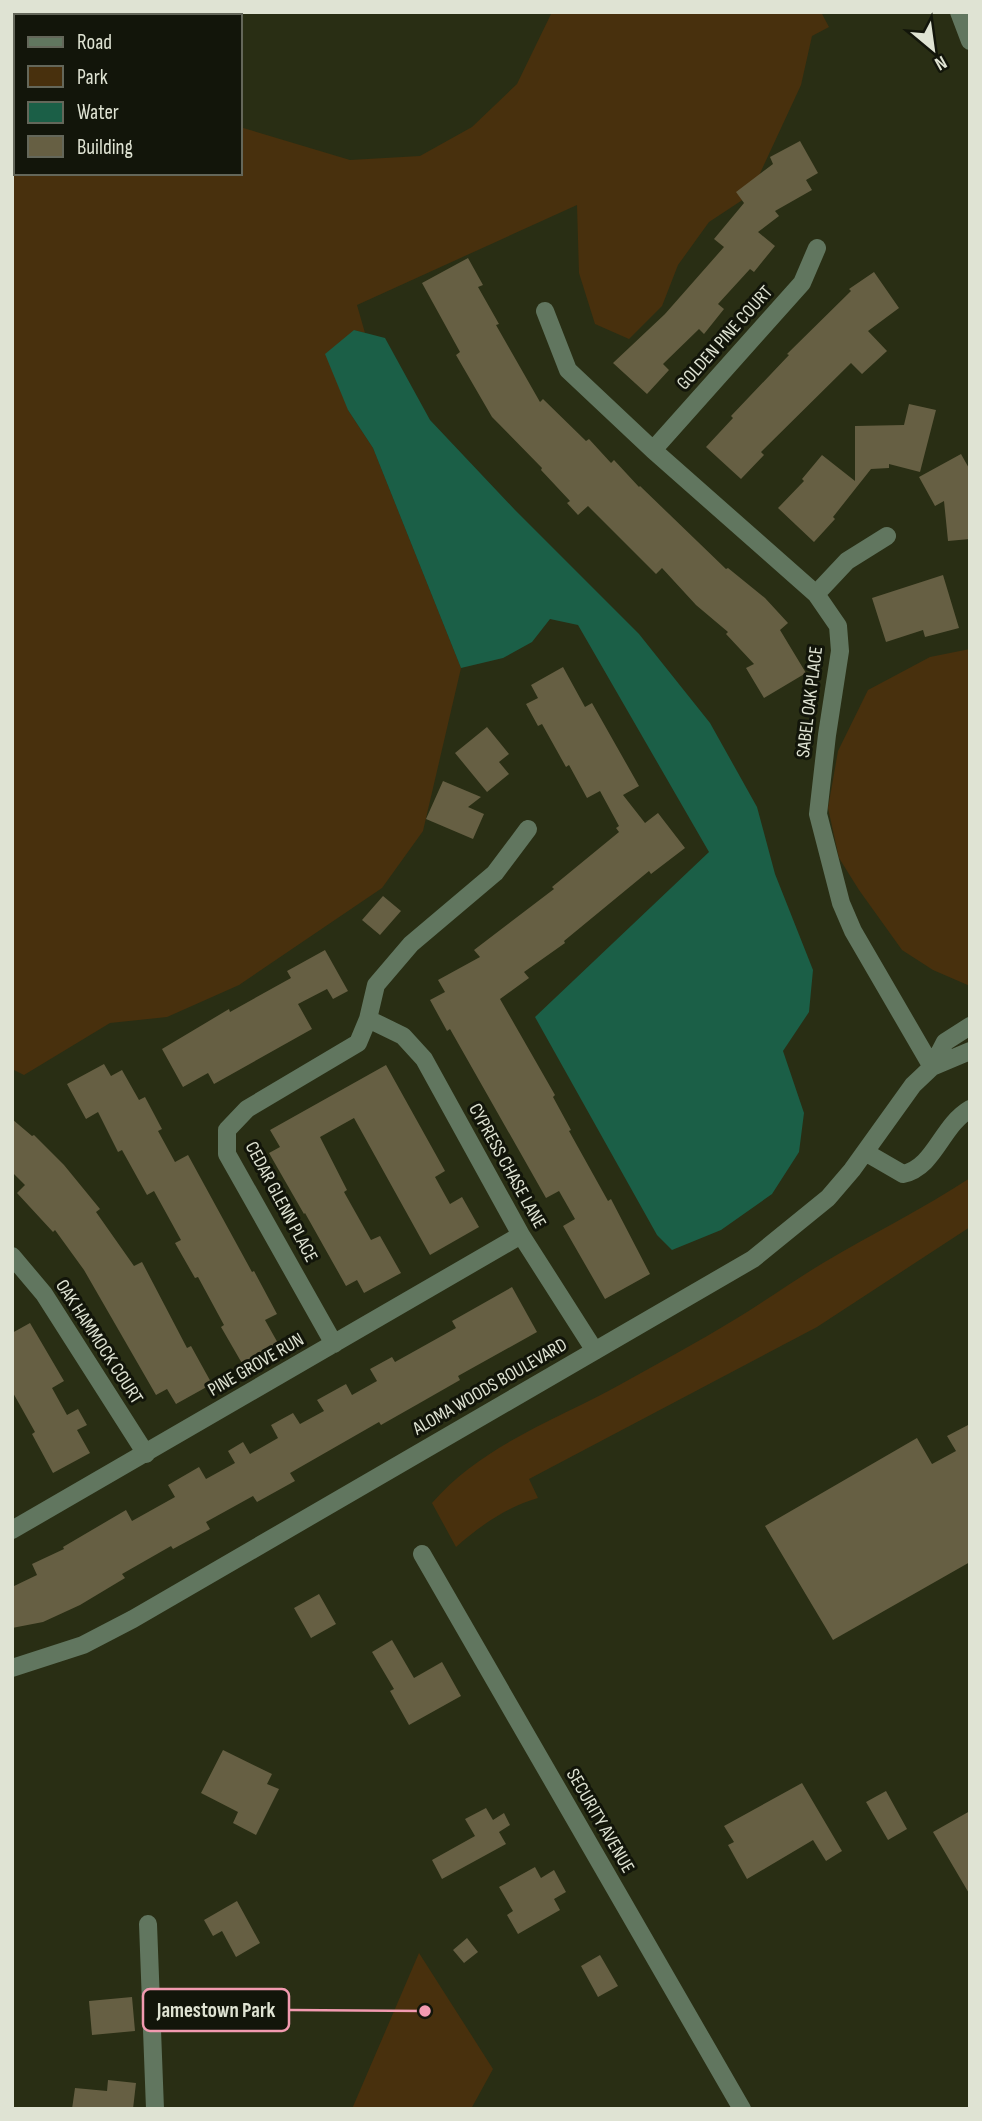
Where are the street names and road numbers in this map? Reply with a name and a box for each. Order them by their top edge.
street label: GOLDEN PINE COURT [672,281,778,395]
street label: SABEL OAK PLACE [792,645,828,759]
street label: CYPRESS CHASE LANE [463,1099,551,1233]
street label: CEDAR GLENN PLACE [240,1138,322,1266]
street label: OAK HAMMOCK COURT [50,1275,148,1409]
street label: PINE GROVE RUN [204,1328,308,1402]
street label: ALOMA WOODS BOULEVARD [408,1333,571,1441]
street label: SECURITY AVENUE [561,1765,639,1877]

